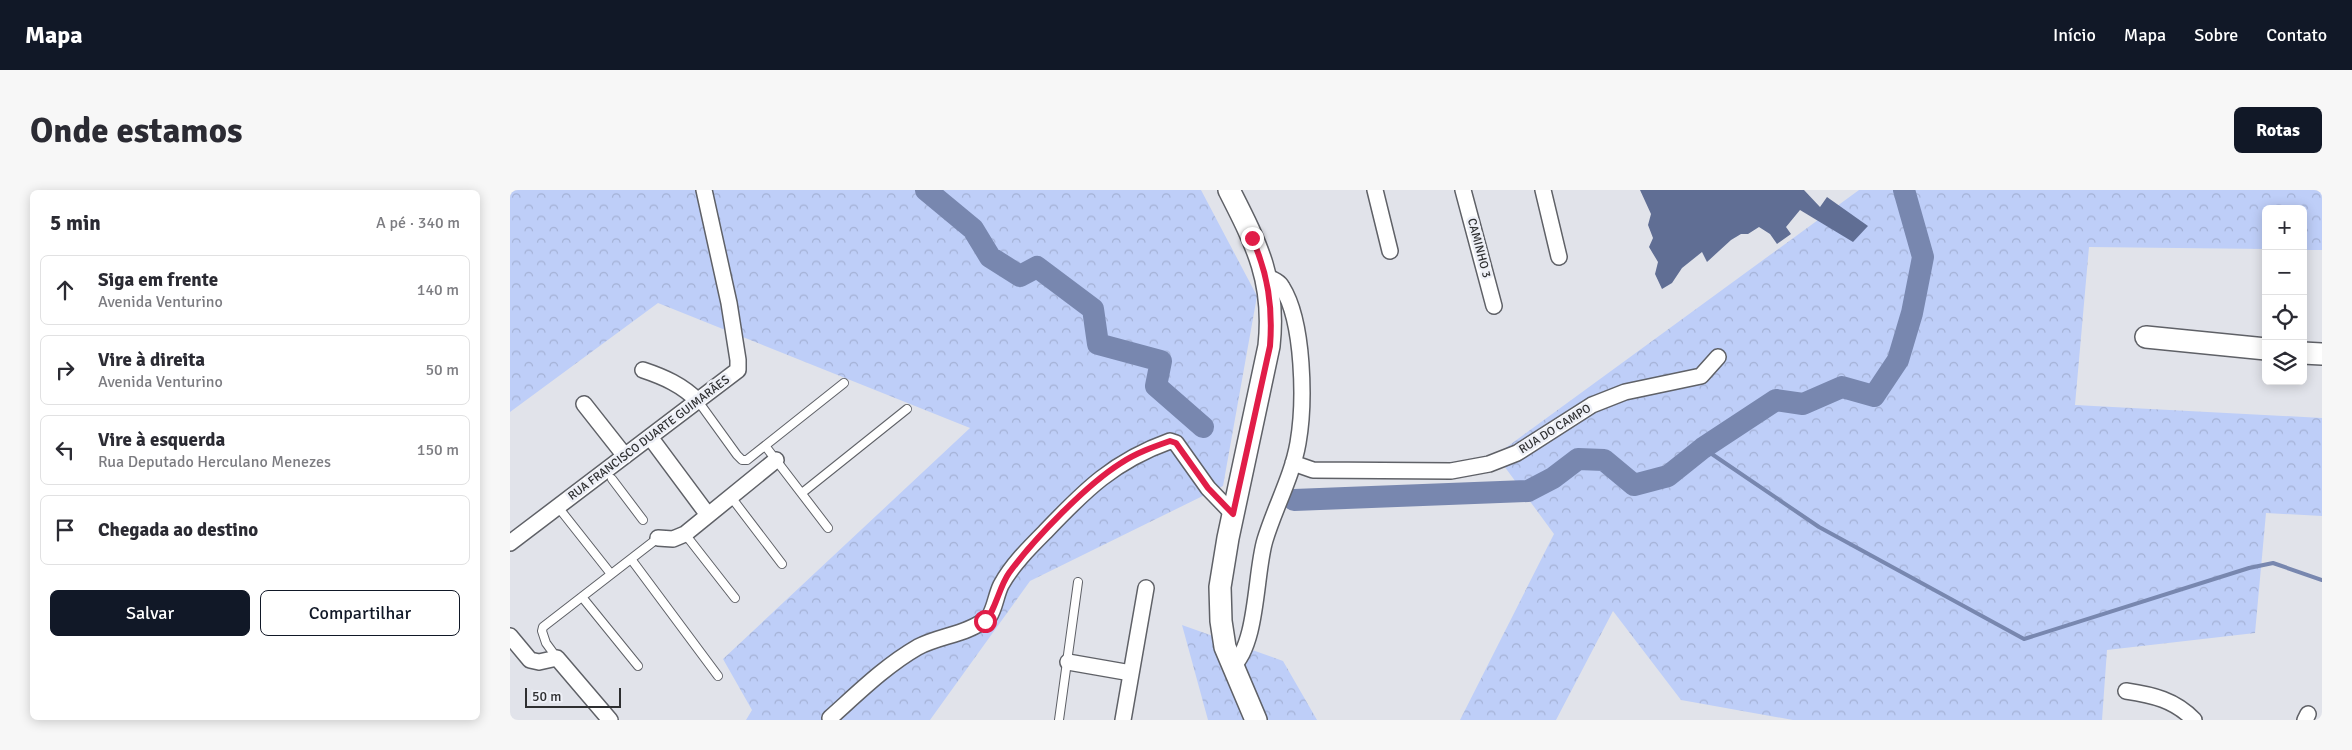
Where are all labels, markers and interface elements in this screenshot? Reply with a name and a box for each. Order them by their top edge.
text: Mapa [25,20,83,50]
text: Início [2053,24,2096,46]
text: Mapa [2124,24,2166,46]
text: Sobre [2194,24,2238,46]
text: Contato [2266,24,2327,46]
button: Rotas [2234,107,2322,153]
text: Onde estamos [30,109,242,152]
map controls [2262,205,2307,385]
button: + [2262,205,2307,250]
text: 5 min [50,210,101,236]
text: A pé · 340 m [376,213,460,233]
street label: CAMINHO 3 [1464,217,1494,279]
route end [1241,227,1264,250]
button: − [2262,250,2307,295]
text: Siga em frente [98,268,218,292]
icon: ahead [51,276,79,304]
text: 140 m [417,280,459,300]
text: Avenida Venturino [98,292,223,312]
button: locate [2262,295,2307,340]
button: layers [2262,340,2307,385]
text: Vire à direita [98,348,205,372]
icon: right [51,356,79,384]
text: 50 m [425,360,459,380]
text: Avenida Venturino [98,372,223,392]
street label: RUA FRANCISCO DUARTE GUIMARÃES [565,372,733,504]
street label: RUA DO CAMPO [1516,401,1594,457]
text: Vire à esquerda [98,428,225,452]
icon: left [51,436,79,464]
text: 150 m [417,440,459,460]
text: Rua Deputado Herculano Menezes [98,452,331,472]
icon: arrive [51,516,79,544]
text: Chegada ao destino [98,518,258,542]
button: Salvar [50,590,250,636]
button: Compartilhar [260,590,460,636]
route start [974,610,997,633]
scale bar [525,685,621,708]
text: 50 m [532,688,561,705]

